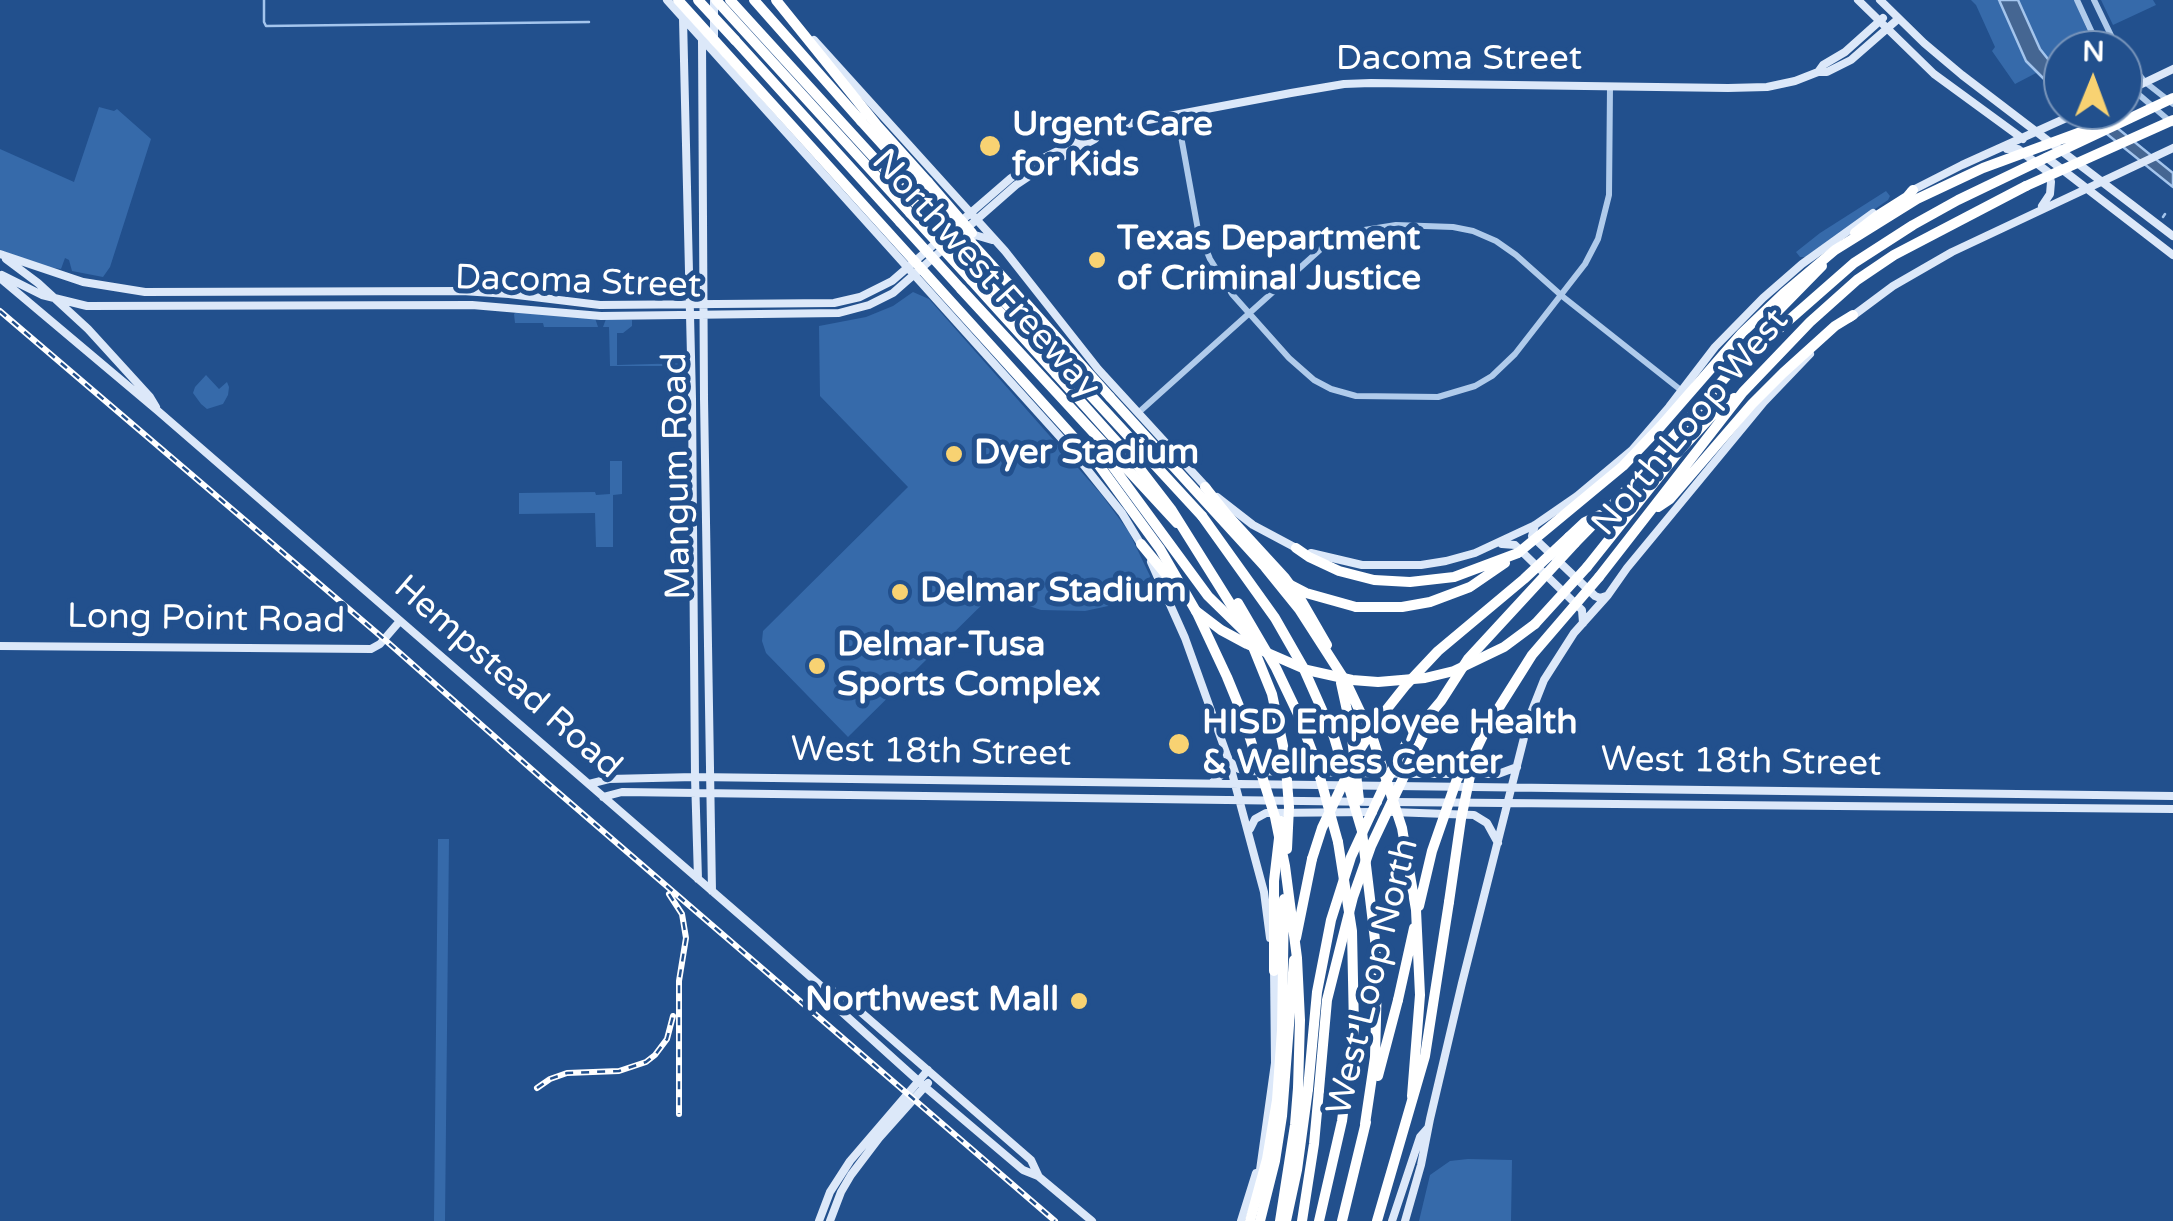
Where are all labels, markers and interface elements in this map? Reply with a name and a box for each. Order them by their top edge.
north arrow [2043,30,2143,130]
text: N [2082,35,2105,69]
street label: Dacoma Street [1336,39,1582,81]
place label: Urgent Care for Kids [1012,105,1213,187]
marker: Urgent Care for Kids [977,133,1003,159]
street label: Northwest Freeway [862,142,1108,408]
place label: Texas Department of Criminal Justice [1117,219,1421,301]
marker: Texas Department of Criminal Justice [1086,249,1108,271]
street label: Dacoma Street [454,258,702,308]
street label: North Loop West [1584,301,1798,545]
street label: Mangum Road [655,352,701,600]
place label: Dyer Stadium [974,433,1199,475]
marker: Dyer Stadium [943,443,965,465]
street label: Hempstead Road [384,568,630,788]
place label: Delmar Stadium [920,571,1187,613]
marker: Delmar Stadium [889,581,911,603]
street label: Long Point Road [67,597,345,643]
place label: Delmar-Tusa Sports Complex [837,625,1101,707]
marker: Delmar-Tusa Sports Complex [806,655,828,677]
place label: HISD Employee Health & Wellness Center [1202,703,1577,785]
street label: West 18th Street [790,730,1072,776]
marker: HISD Employee Health & Wellness Center [1166,731,1192,757]
street label: West 18th Street [1600,740,1882,786]
street label: West Loop North [1319,834,1429,1120]
place label: Northwest Mall [805,980,1059,1022]
marker: Northwest Mall [1068,990,1090,1012]

